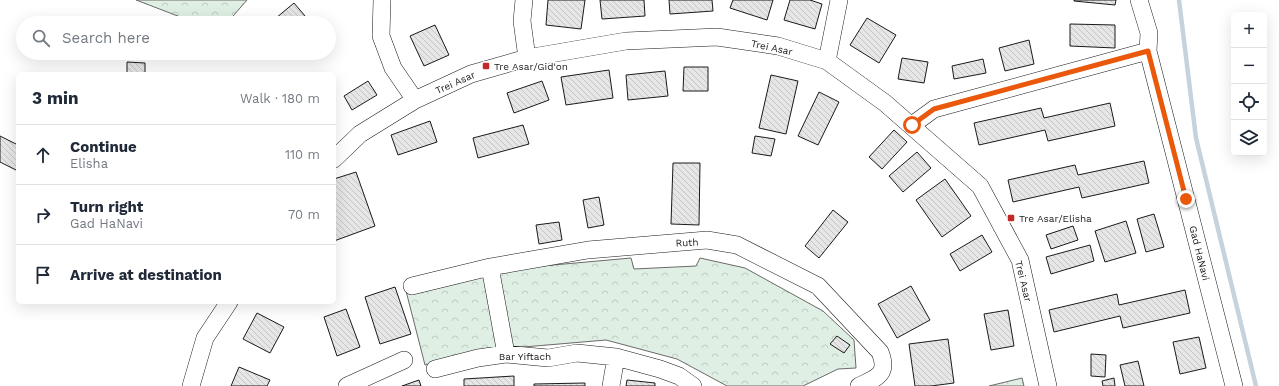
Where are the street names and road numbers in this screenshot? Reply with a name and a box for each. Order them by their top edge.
street label: Trei Asar [750,38,794,57]
street label: Trei Asar [434,69,477,96]
street label: Gad HaNavi [1187,225,1212,282]
street label: Ruth [675,236,699,249]
street label: Trei Asar [1013,259,1034,303]
street label: Bar Yiftach [499,351,551,362]

